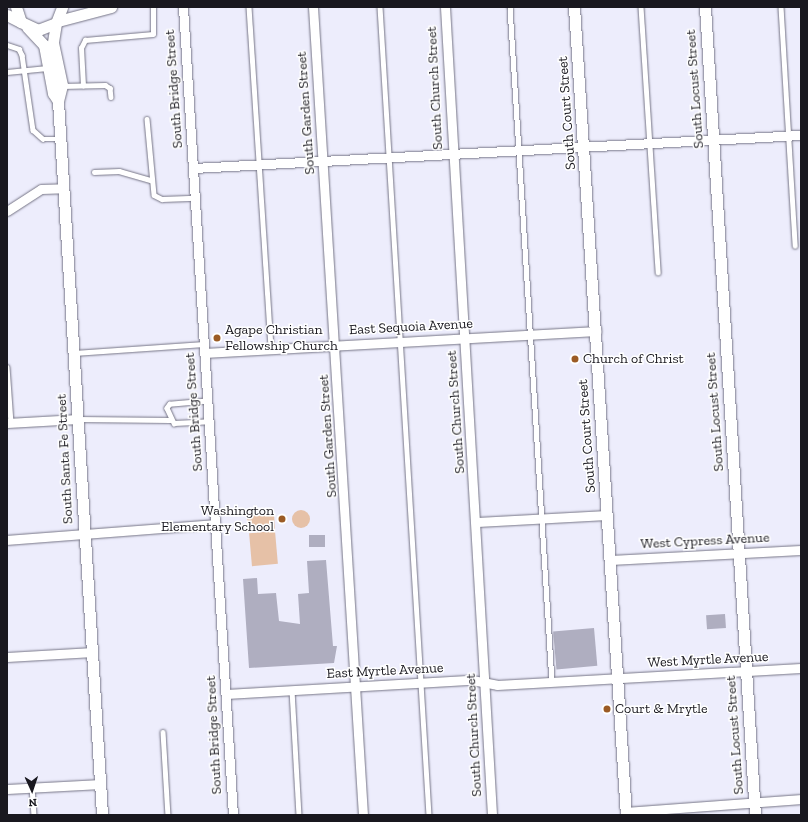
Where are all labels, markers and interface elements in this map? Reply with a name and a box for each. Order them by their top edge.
street label: South Church Street [423,26,447,150]
street label: South Bridge Street [161,29,187,149]
street label: South Locust Street [682,29,708,149]
street label: South Garden Street [293,51,319,175]
street label: South Court Street [555,56,579,170]
street label: East Sequoia Avenue [349,315,473,339]
place label: Agape Christian Fellowship Church [225,322,338,354]
marker: Agape Christian Fellowship Church [212,333,222,343]
street label: South Church Street [443,350,469,474]
place label: Church of Christ [583,351,684,367]
street label: South Bridge Street [181,352,207,472]
street label: South Locust Street [702,352,728,472]
marker: Church of Christ [570,354,580,364]
street label: South Garden Street [315,374,341,498]
street label: South Court Street [575,379,599,493]
street label: South Santa Fe Street [53,394,77,524]
place label: Washington Elementary School [161,503,274,536]
marker: Washington Elementary School [277,514,287,524]
street label: West Cypress Avenue [640,529,770,553]
street label: West Myrtle Avenue [647,648,769,672]
street label: East Myrtle Avenue [326,660,444,682]
street label: South Church Street [462,673,486,797]
street label: South Bridge Street [202,675,226,795]
street label: South Locust Street [722,675,748,795]
place label: Court & Mrytle [615,701,708,717]
marker: Court & Mrytle [602,704,612,714]
north arrow [12,770,52,810]
text: N [28,796,37,809]

